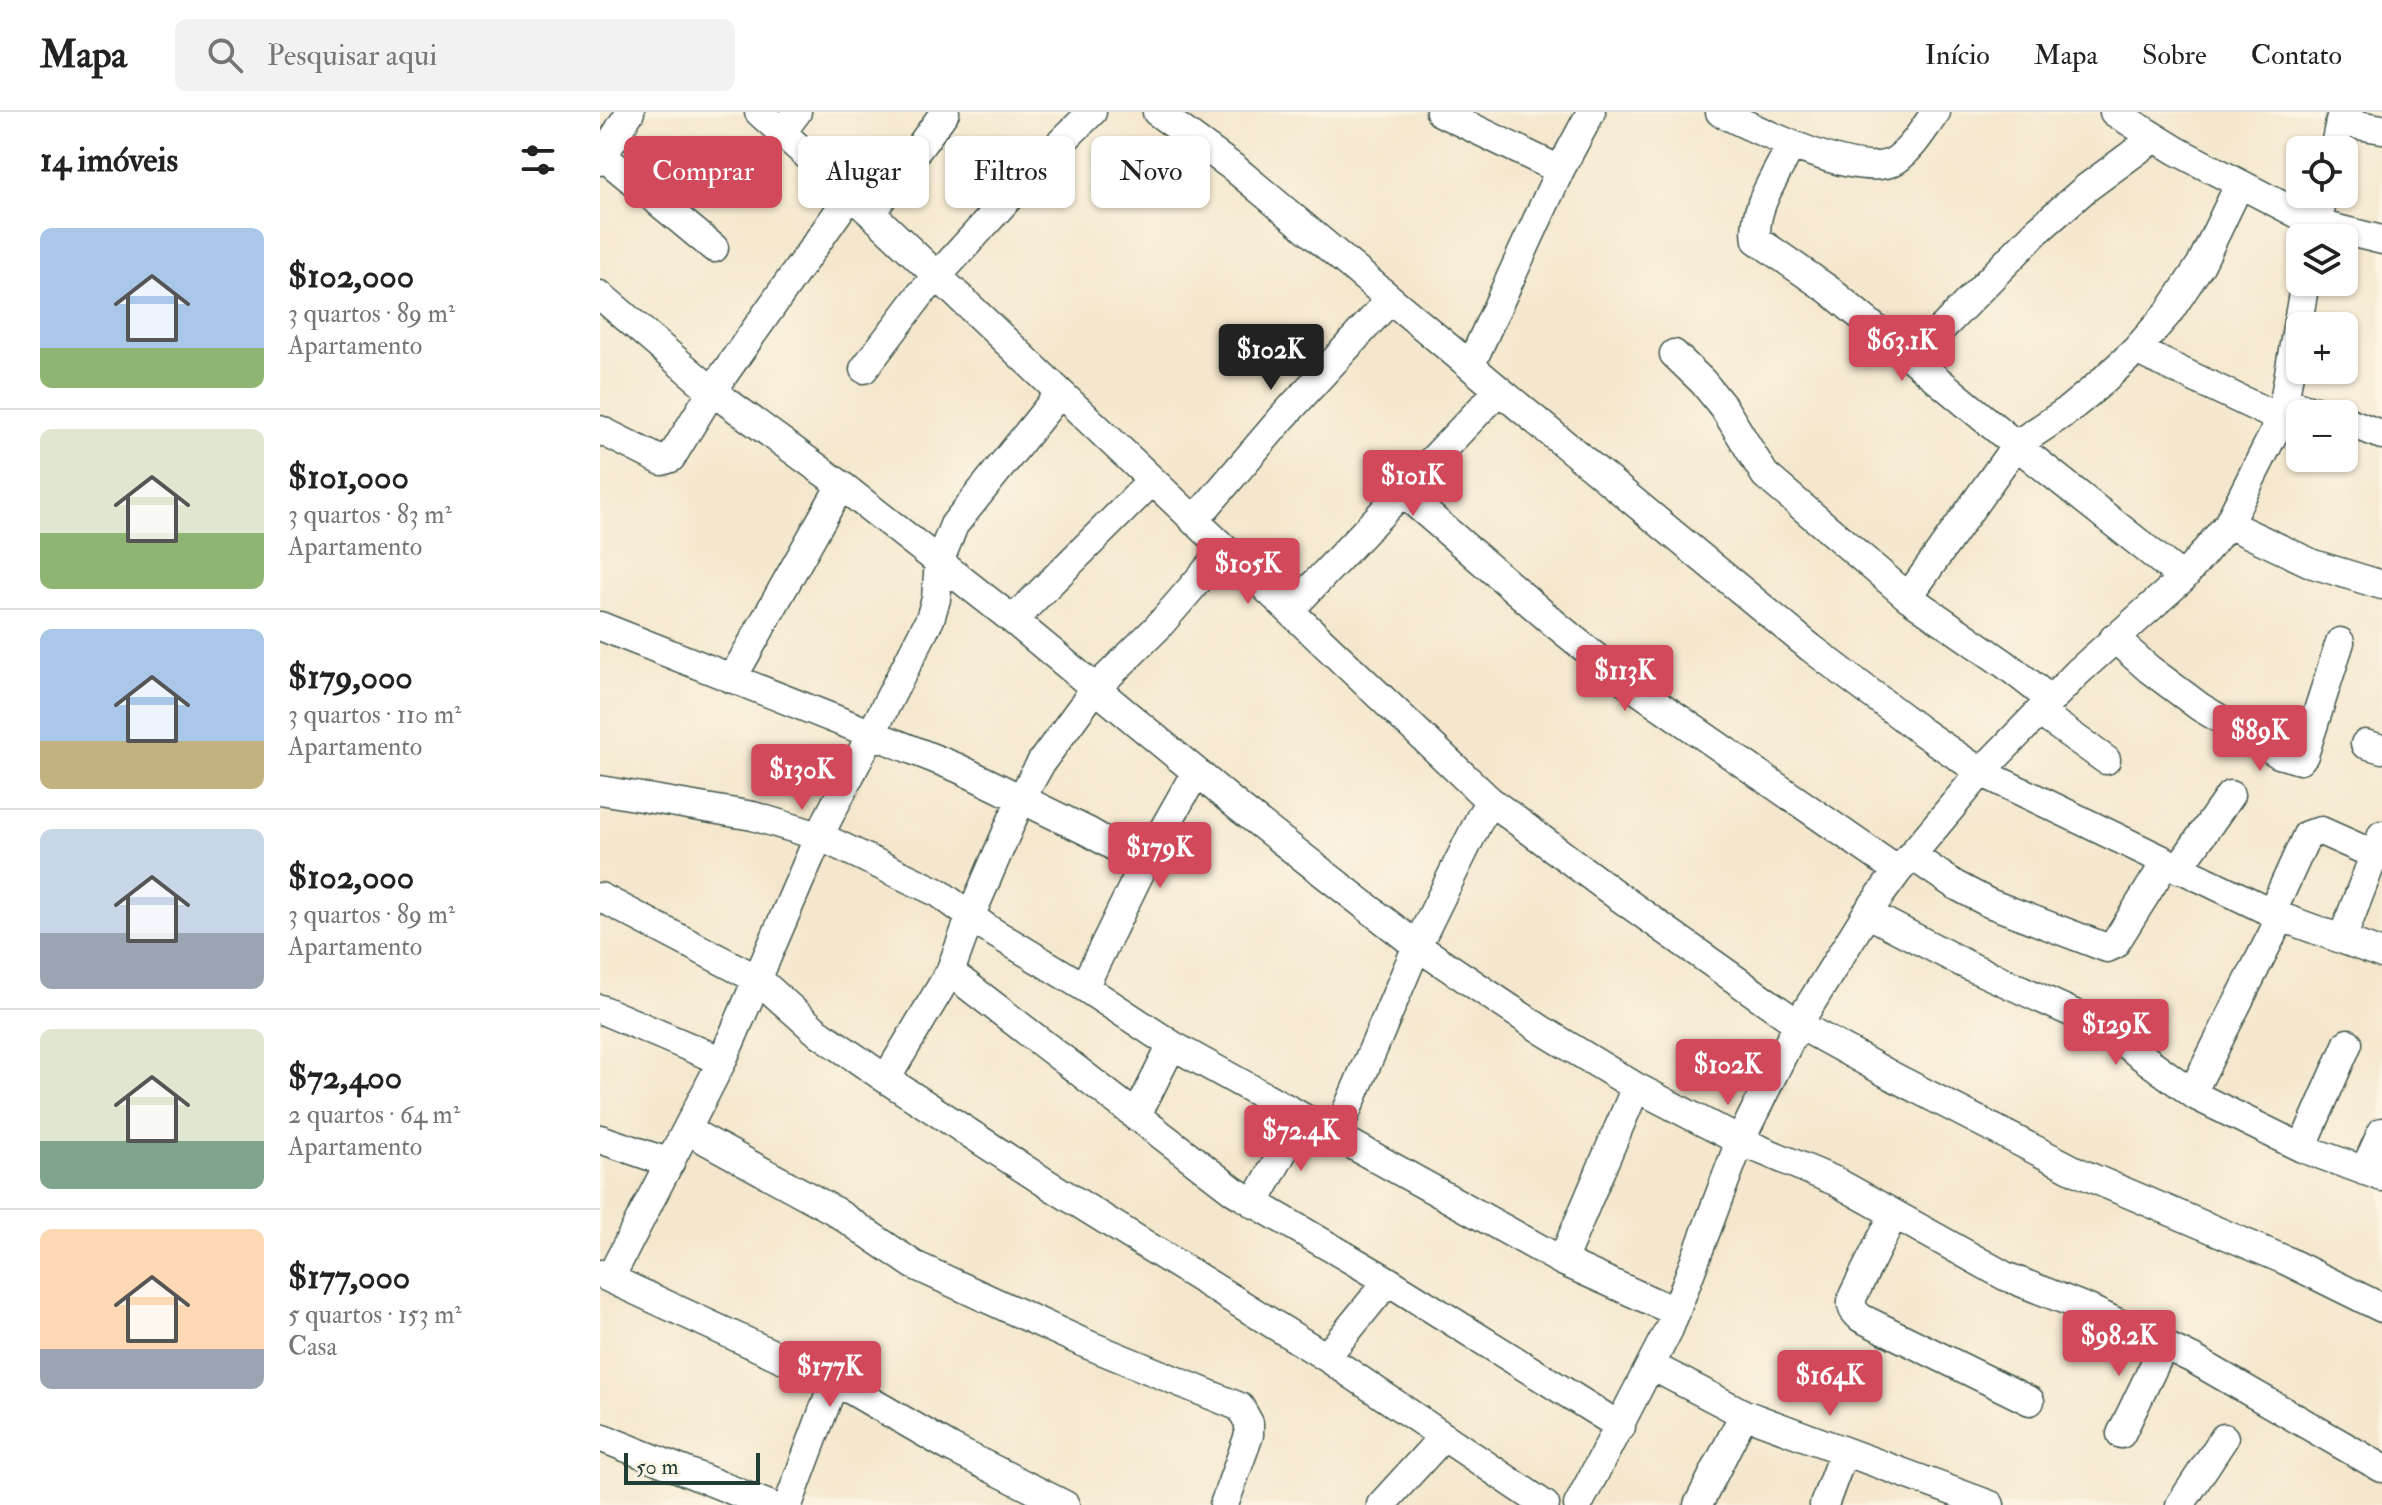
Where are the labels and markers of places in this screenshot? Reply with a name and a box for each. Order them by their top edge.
pin: $63.1K [1837,315,1967,383]
pin: $102K [1215,324,1327,392]
pin: $101K [1357,450,1469,518]
pin: $105K [1192,538,1304,606]
pin: $113K [1569,645,1681,713]
pin: $89K [2213,705,2307,773]
pin: $130K [746,744,858,812]
pin: $179K [1104,822,1216,890]
pin: $129K [2060,999,2172,1067]
pin: $102K [1672,1039,1784,1107]
pin: $72.4K [1236,1105,1366,1173]
pin: $98.2K [2054,1310,2184,1378]
pin: $177K [774,1341,886,1409]
pin: $164K [1774,1350,1886,1418]

